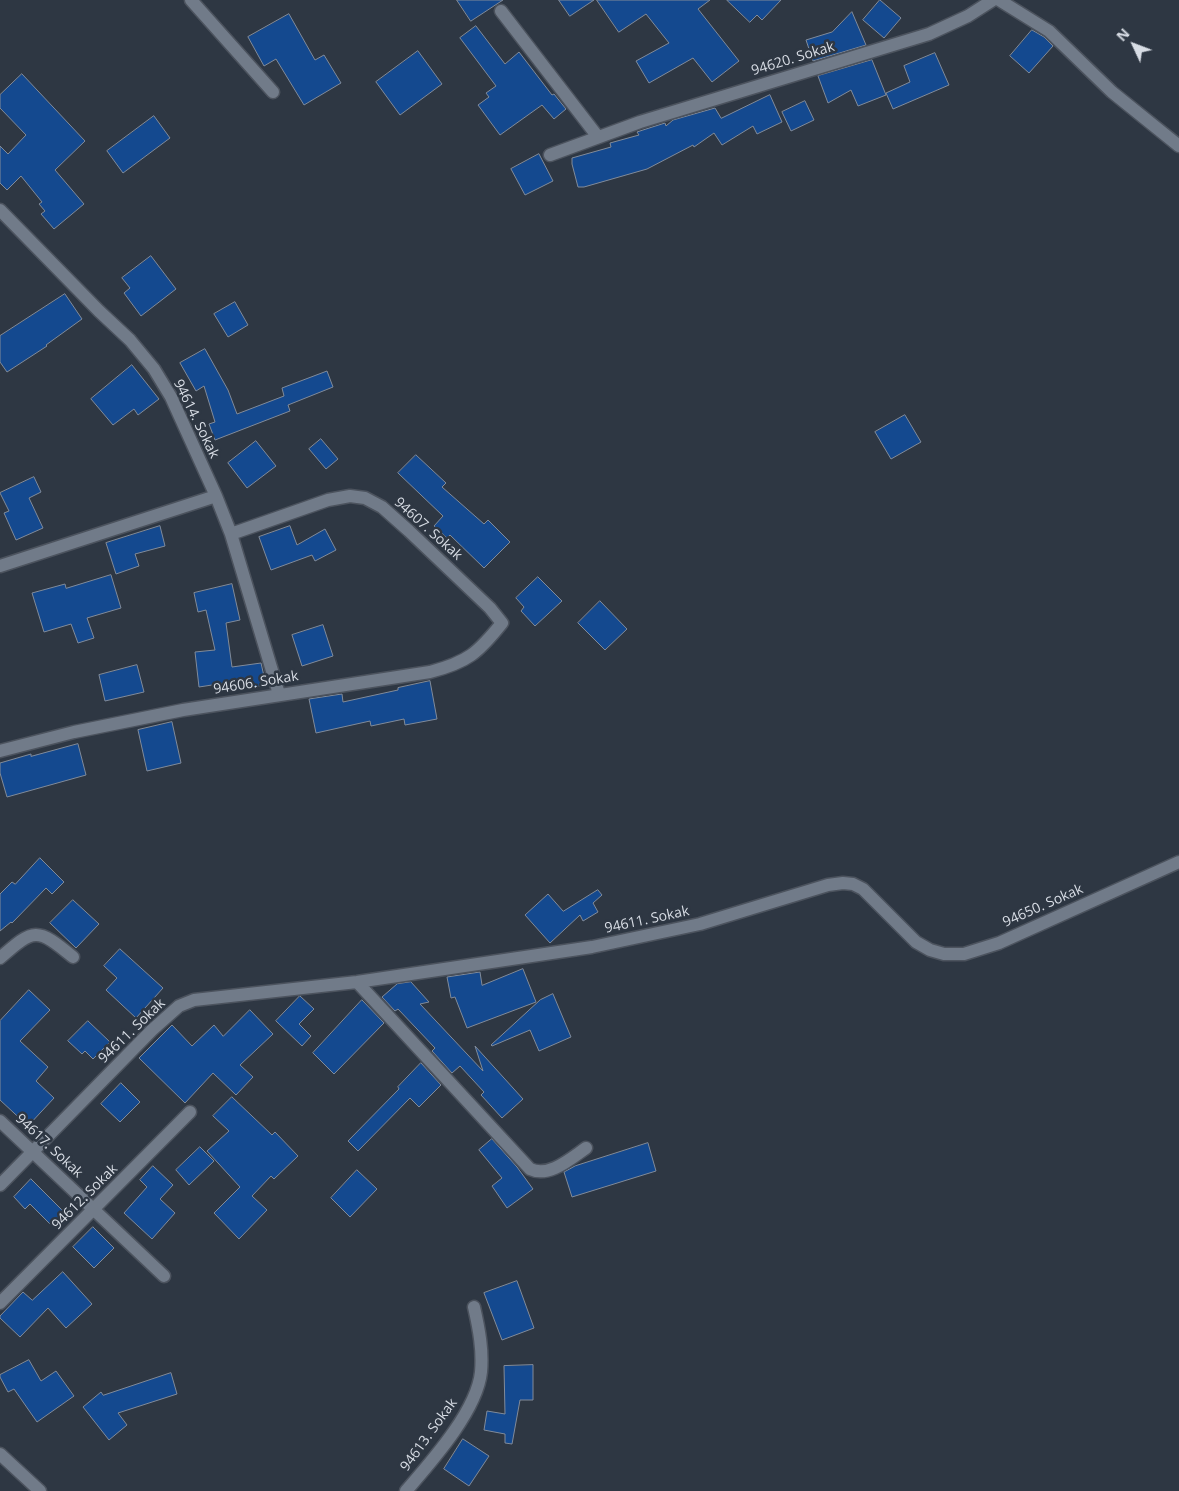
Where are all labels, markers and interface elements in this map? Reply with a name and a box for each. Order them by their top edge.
north arrow [1109,20,1159,70]
text: N [1112,24,1133,45]
street label: 94620. Sokak [749,38,837,80]
street label: 94614. Sokak [170,377,222,461]
street label: 94607. Sokak [390,494,466,564]
street label: 94606. Sokak [212,668,300,698]
street label: 94650. Sokak [1000,881,1086,931]
street label: 94611. Sokak [603,903,691,937]
street label: 94611. Sokak [95,995,169,1067]
street label: 94617. Sokak [12,1111,86,1181]
street label: 94612. Sokak [49,1161,121,1233]
street label: 94613. Sokak [397,1395,461,1475]

